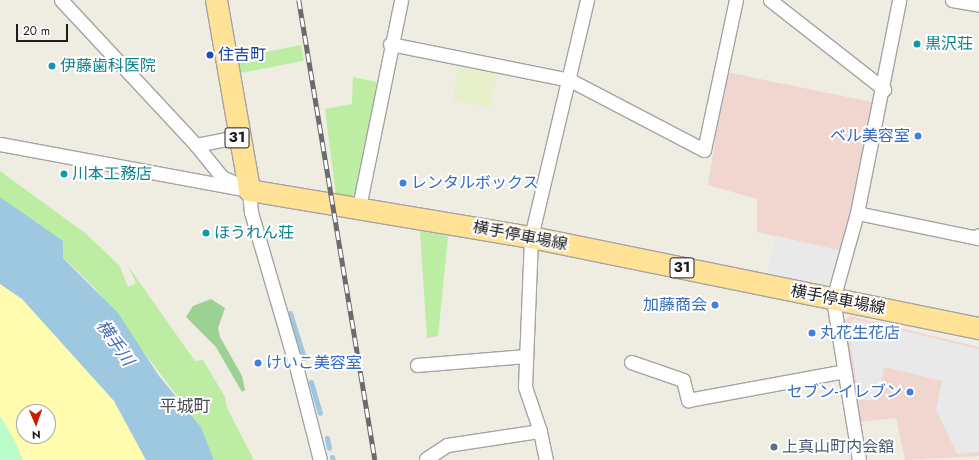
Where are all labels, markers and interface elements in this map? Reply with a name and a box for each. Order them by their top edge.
scale bar [18,16,70,42]
text: 20 m [23,22,50,40]
place label: 黒沢荘 [925,34,973,54]
marker: 黒沢荘 [912,39,922,49]
place label: 住吉町 [218,45,266,65]
marker: 住吉町 [205,50,215,60]
place label: 伊藤歯科医院 [60,56,156,76]
marker: 伊藤歯科医院 [47,61,57,71]
road number: 31 [224,125,250,151]
place label: ベル美容室 [830,126,910,146]
marker: ベル美容室 [913,131,923,141]
place label: 川本工務店 [72,164,152,184]
marker: 川本工務店 [59,169,69,179]
place label: レンタルボックス [411,173,539,193]
marker: レンタルボックス [398,178,408,188]
street label: 横手停車場線 [471,217,569,255]
place label: ほうれん荘 [214,223,294,243]
marker: ほうれん荘 [201,228,211,238]
road number: 31 [669,255,695,281]
street label: 横手停車場線 [789,281,887,319]
place label: 加藤商会 [643,295,707,315]
marker: 加藤商会 [710,300,720,310]
water label: 横手川 [92,316,138,370]
place label: 丸花生花店 [820,323,900,343]
marker: 丸花生花店 [807,328,817,338]
place label: けいこ美容室 [266,353,362,373]
marker: けいこ美容室 [253,358,263,368]
place label: セブン-イレブン [787,382,902,402]
marker: セブン-イレブン [905,387,915,397]
district label: 平城町 [160,397,210,417]
north arrow [16,404,56,444]
text: N [32,427,41,443]
place label: 上真山町内会舘 [782,437,894,457]
marker: 上真山町内会舘 [769,442,779,452]

